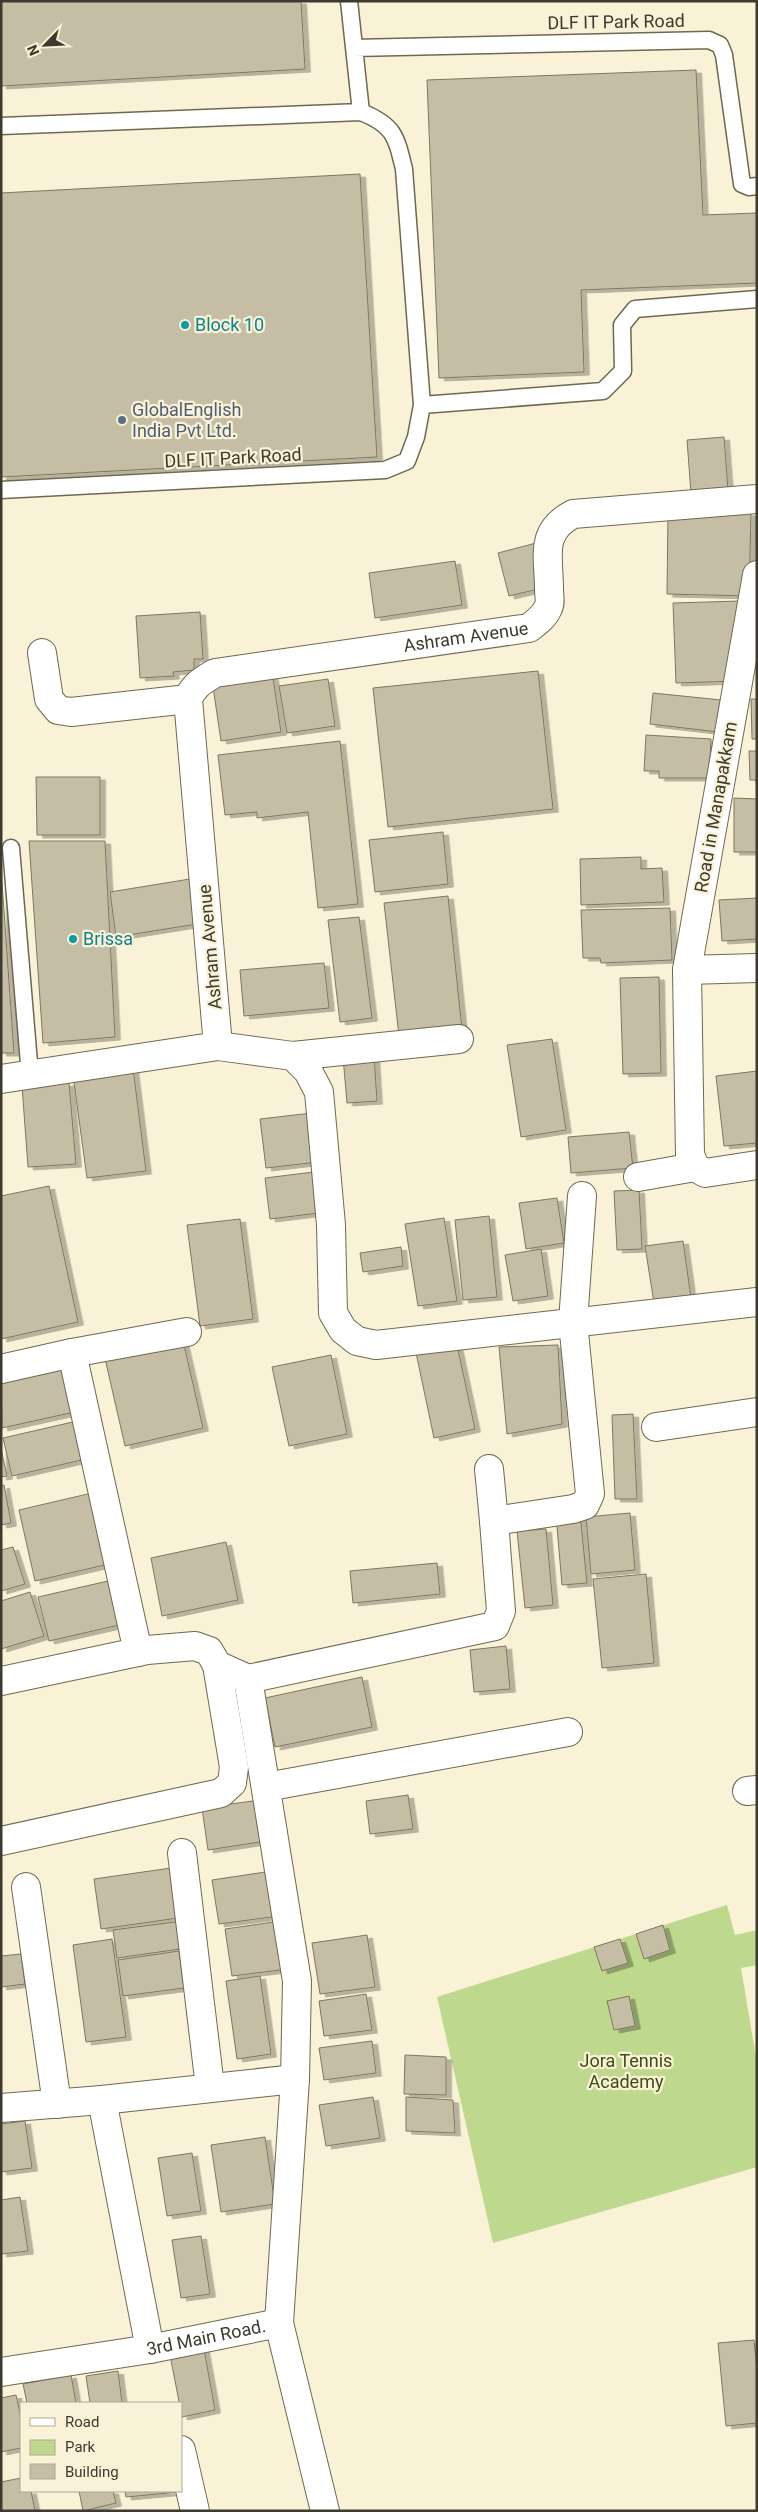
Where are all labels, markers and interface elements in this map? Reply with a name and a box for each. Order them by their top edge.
street label: DLF IT Park Road [547,10,685,33]
north arrow [20,20,70,70]
text: N [24,43,42,58]
place label: Block 10 [195,314,264,335]
marker: Block 10 [179,319,191,331]
place label: GlobalEnglish India Pvt Ltd. [132,399,241,441]
marker: GlobalEnglish India Pvt Ltd. [116,414,128,426]
street label: DLF IT Park Road [164,443,302,472]
street label: Ashram Avenue [402,617,529,656]
street label: Road in Manapakkam [690,720,741,894]
street label: Ashram Avenue [194,884,225,1011]
place label: Brissa [83,928,133,949]
marker: Brissa [67,933,79,945]
park label: Jora Tennis Academy [580,2050,672,2092]
street label: 3rd Main Road. [145,2315,267,2359]
legend [20,2402,182,2492]
text: Road [65,2413,99,2431]
text: Park [65,2438,96,2456]
text: Building [65,2463,119,2481]

